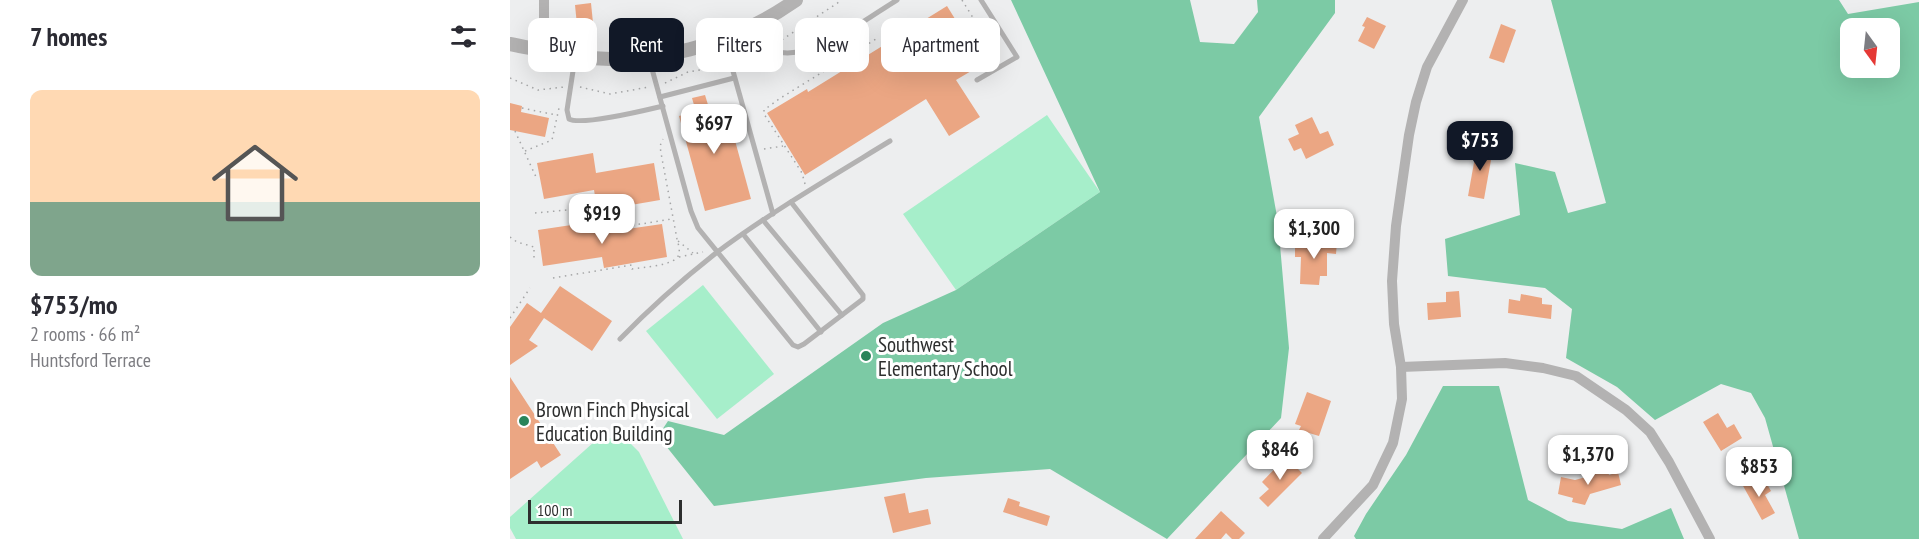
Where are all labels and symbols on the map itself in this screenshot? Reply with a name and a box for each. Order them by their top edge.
north arrow [1840,18,1900,78]
pin: $697 [678,104,750,155]
pin: $753 [1444,121,1516,172]
pin: $919 [566,194,638,245]
pin: $1,300 [1265,209,1363,260]
place label: Southwest Elementary School [878,331,1013,382]
marker: Southwest Elementary School [859,349,873,363]
place label: Brown Finch Physical Education Building [536,396,689,447]
marker: Brown Finch Physical Education Building [517,414,531,428]
pin: $846 [1244,430,1316,481]
pin: $1,370 [1539,435,1637,486]
pin: $853 [1723,447,1795,498]
scale bar [528,497,682,524]

